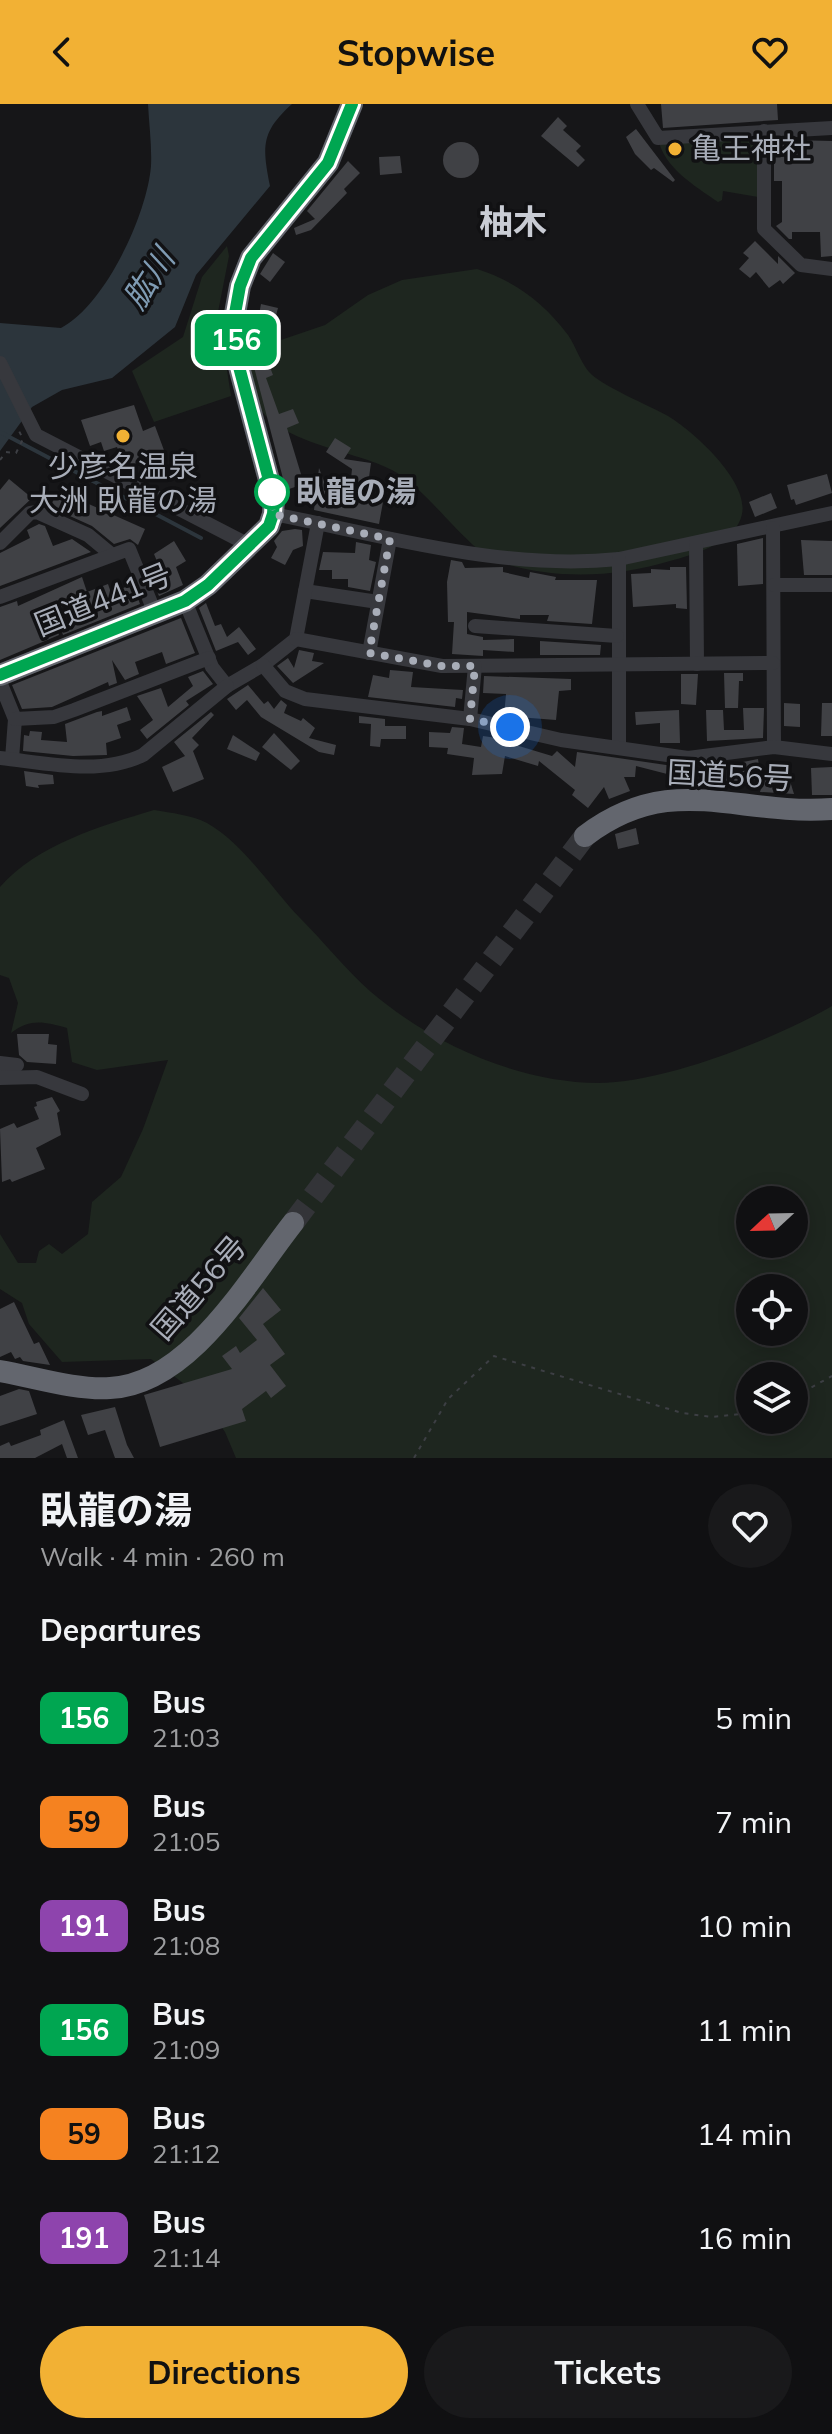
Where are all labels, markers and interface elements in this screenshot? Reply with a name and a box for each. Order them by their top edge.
icon: back [40,30,84,74]
text: Stopwise [337,30,495,75]
icon: heart [748,30,792,74]
place label: 亀王神社 [691,129,811,167]
marker: 亀王神社 [666,140,684,158]
district label: 柚木 [479,200,547,243]
water label: 肱川 [114,238,184,316]
line badge: 156 [190,314,282,366]
text: 156 [211,322,261,357]
marker: 少彦名温泉 大洲 臥龍の湯 [114,427,132,445]
place label: 少彦名温泉 大洲 臥龍の湯 [29,447,217,519]
place label: 臥龍の湯 [296,472,416,510]
marker: 臥龍の湯 [255,475,289,509]
street label: 国道441号 [29,554,177,644]
your location [490,707,530,747]
street label: 国道56号 [666,753,794,797]
north arrow [736,1186,808,1258]
map controls [736,1186,808,1434]
street label: 国道56号 [143,1227,254,1347]
button: locate [736,1274,808,1346]
button: layers [736,1362,808,1434]
button: heart [708,1484,792,1568]
text: 臥龍の湯 [40,1486,192,1534]
text: Walk · 4 min · 260 m [40,1540,285,1573]
text: Departures [40,1611,201,1649]
text: Bus [152,1683,206,1721]
text: 5 min [715,1699,792,1737]
text: 156 [59,1700,109,1735]
text: 21:03 [152,1721,220,1754]
text: Bus [152,1787,206,1825]
text: 7 min [715,1803,792,1841]
text: 59 [67,1804,101,1839]
text: 21:05 [152,1825,220,1858]
text: Bus [152,1891,206,1929]
text: 10 min [697,1907,792,1945]
text: 191 [59,1908,109,1943]
text: 21:08 [152,1929,220,1962]
text: Bus [152,1995,206,2033]
text: 11 min [697,2011,792,2049]
text: 156 [59,2012,109,2047]
text: 21:09 [152,2033,220,2066]
text: Bus [152,2099,206,2137]
text: 14 min [697,2115,792,2153]
text: 59 [67,2116,101,2151]
text: 21:12 [152,2137,220,2170]
text: Bus [152,2203,206,2241]
text: 16 min [697,2219,792,2257]
text: 191 [59,2220,109,2255]
text: 21:14 [152,2241,220,2274]
button: Directions [40,2326,408,2418]
button: Tickets [424,2326,792,2418]

